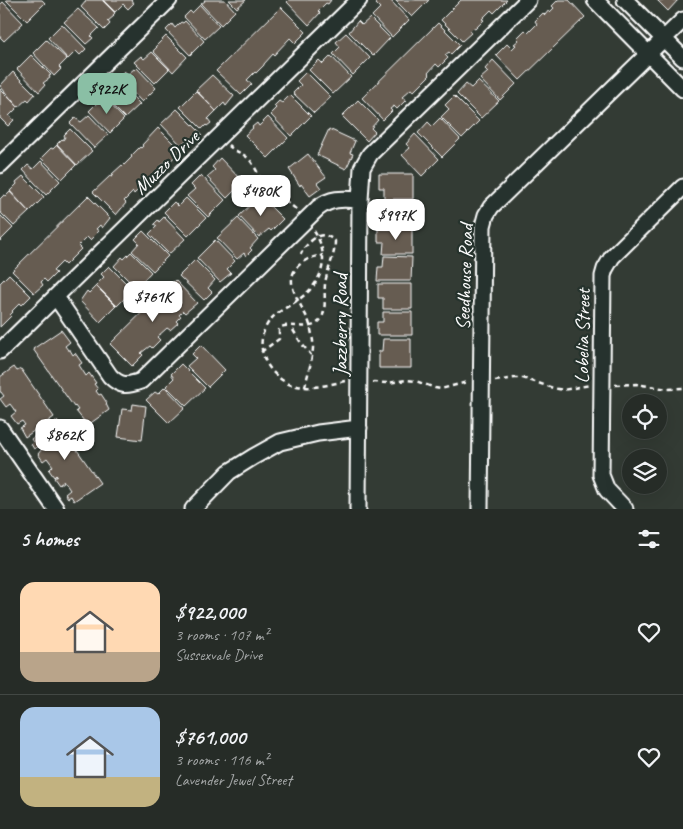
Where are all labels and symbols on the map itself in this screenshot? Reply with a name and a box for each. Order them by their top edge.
pin: $922K [72,72,142,115]
street label: Muzzo Drive [128,124,206,200]
pin: $480K [226,174,296,217]
pin: $997K [361,198,431,241]
street label: Seedhouse Road [450,220,479,330]
street label: Jazzberry Road [328,271,353,377]
pin: $761K [118,280,188,323]
street label: Lobelia Street [569,286,596,384]
pin: $862K [30,418,100,461]

